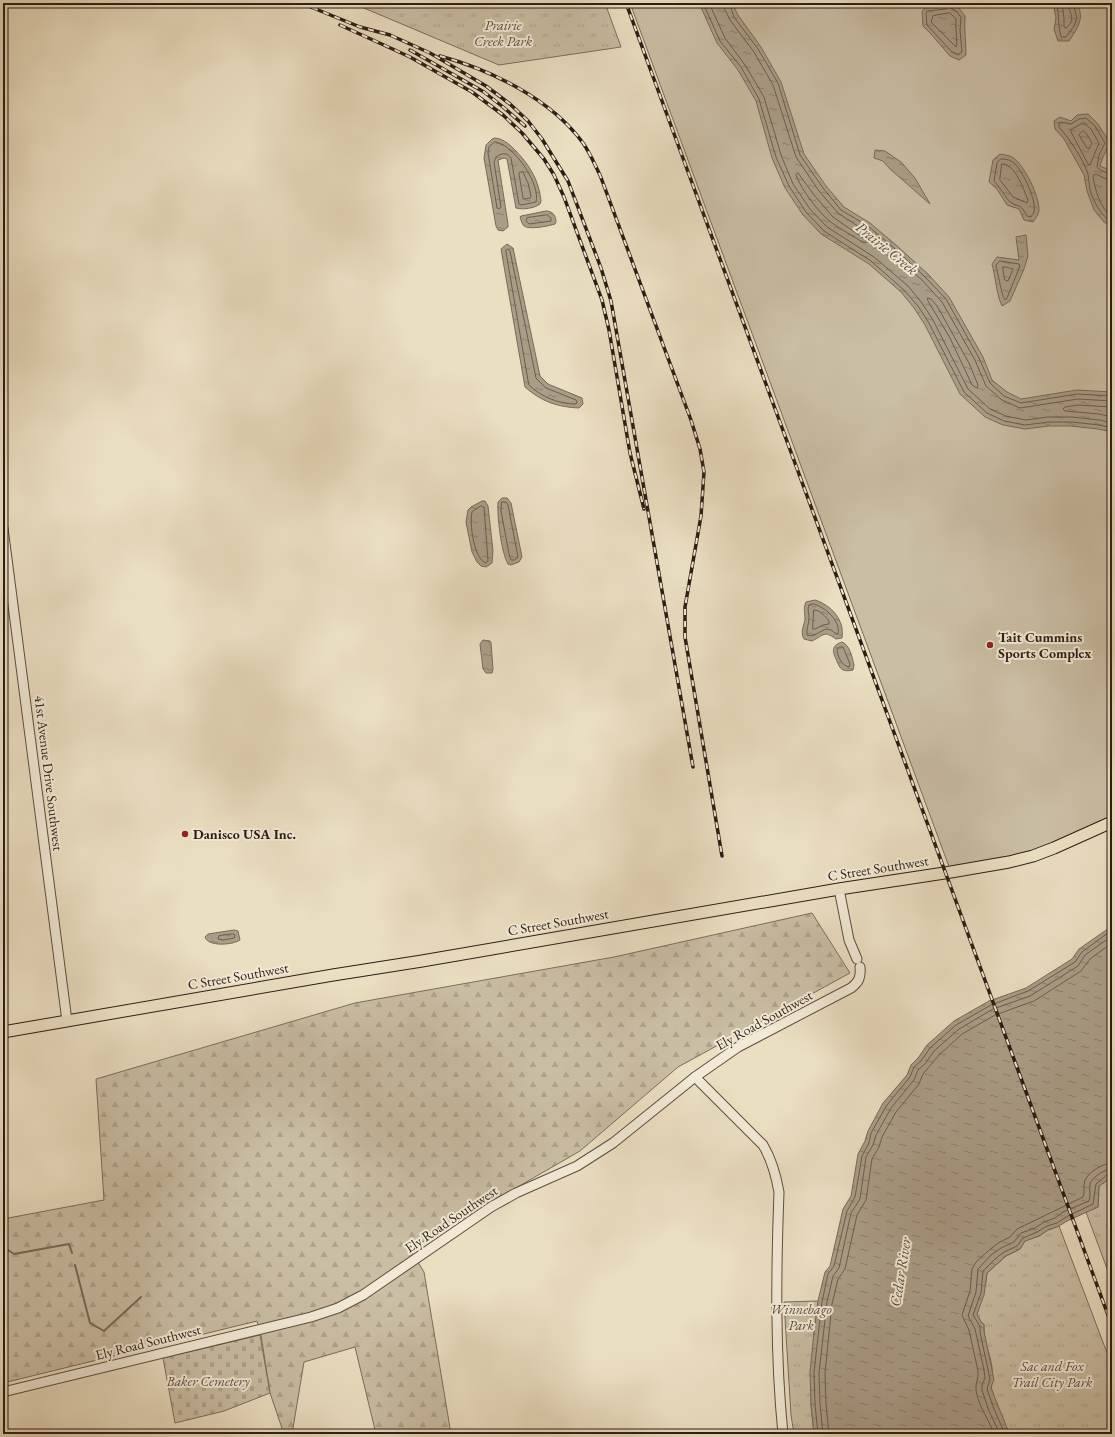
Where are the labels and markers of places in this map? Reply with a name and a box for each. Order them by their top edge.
place label: Tait Cummins Sports Complex [998,628,1091,662]
marker: Tait Cummins Sports Complex [985,640,995,650]
place label: Danisco USA Inc. [193,825,296,843]
marker: Danisco USA Inc. [180,829,190,839]

